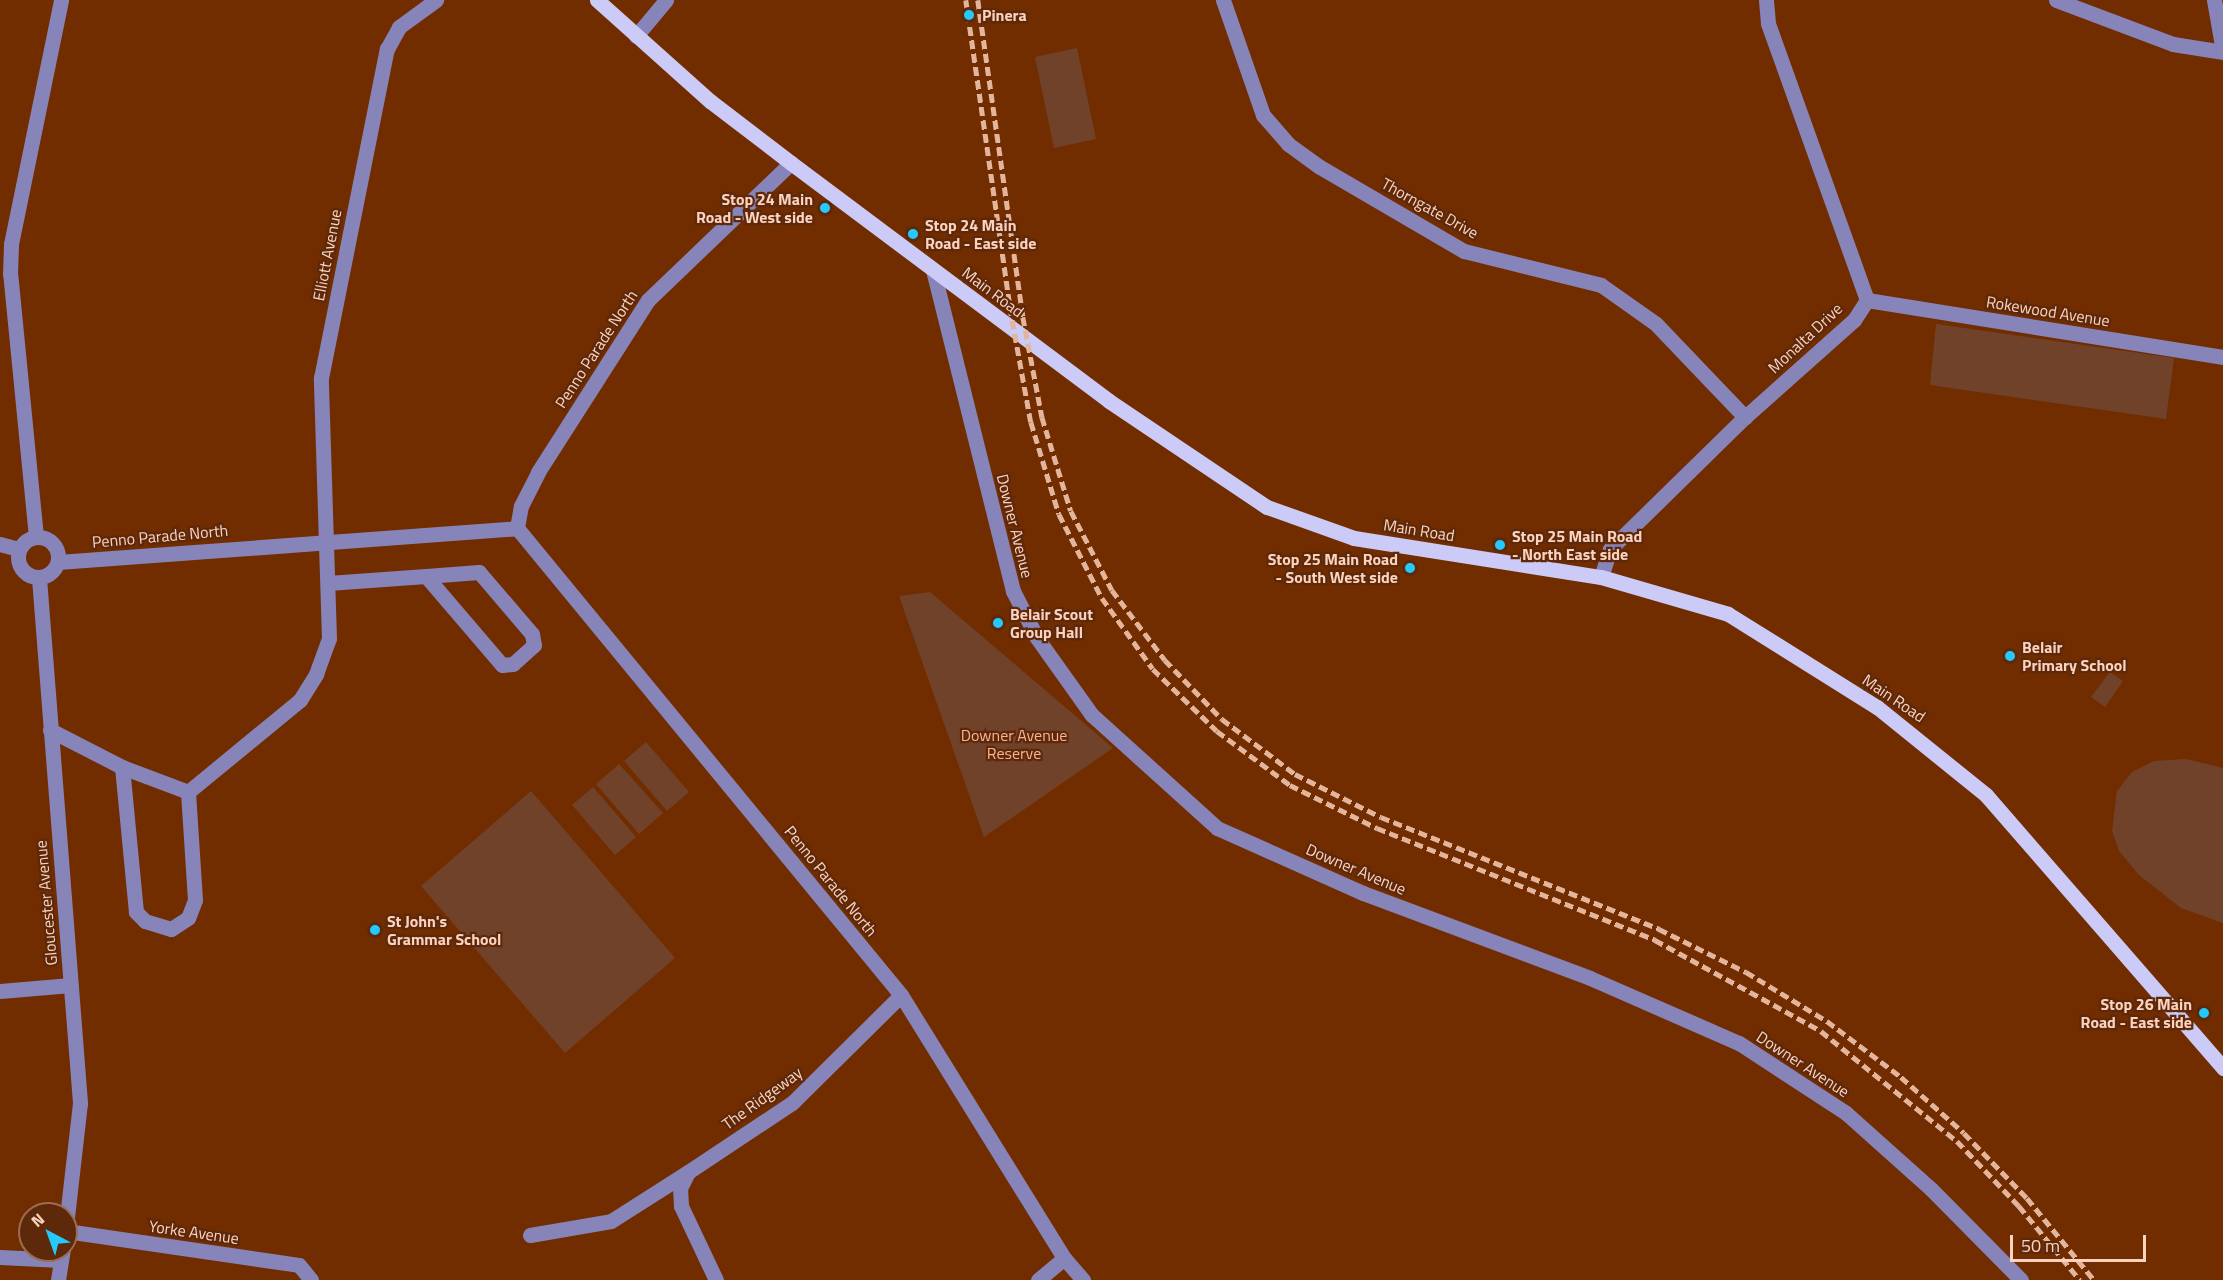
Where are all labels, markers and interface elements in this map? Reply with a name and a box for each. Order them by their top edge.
place label: Pinera [982,5,1027,25]
marker: Pinera [960,6,978,24]
street label: Thorngate Drive [1378,173,1482,243]
place label: Stop 24 Main Road - West side [696,189,813,227]
marker: Stop 24 Main Road - West side [818,201,832,215]
street label: Elliott Avenue [309,208,345,302]
place label: Stop 24 Main Road - East side [925,215,1036,253]
marker: Stop 24 Main Road - East side [906,227,920,241]
street label: Main Road [959,263,1027,321]
street label: Penno Parade North [551,286,641,412]
street label: Rokewood Avenue [1985,292,2111,330]
street label: Monalta Drive [1764,299,1846,377]
street label: Downer Avenue [993,472,1037,580]
street label: Main Road [1382,515,1456,545]
street label: Penno Parade North [91,520,229,552]
place label: Stop 25 Main Road - North East side [1512,526,1642,564]
marker: Stop 25 Main Road - North East side [1493,538,1507,552]
place label: Stop 25 Main Road - South West side [1268,549,1398,587]
marker: Stop 25 Main Road - South West side [1403,561,1417,575]
place label: Belair Scout Group Hall [1010,604,1093,642]
marker: Belair Scout Group Hall [991,616,1005,630]
place label: Belair Primary School [2022,637,2127,675]
marker: Belair Primary School [2003,649,2017,663]
street label: Main Road [1859,670,1929,726]
park label: Downer Avenue Reserve [961,725,1067,763]
street label: Penno Parade North [781,822,881,940]
street label: Downer Avenue [1303,839,1409,899]
street label: Gloucester Avenue [31,840,61,966]
place label: St John's Grammar School [387,911,501,949]
marker: St John's Grammar School [368,923,382,937]
place label: Stop 26 Main Road - East side [2081,994,2192,1032]
marker: Stop 26 Main Road - East side [2197,1006,2211,1020]
street label: Downer Avenue [1753,1027,1853,1101]
street label: The Ridgeway [718,1062,806,1134]
north arrow [18,1202,78,1262]
text: N [25,1207,50,1233]
street label: Yorke Avenue [148,1216,240,1248]
scale bar [2013,1223,2150,1261]
text: 50 m [2021,1232,2060,1259]

